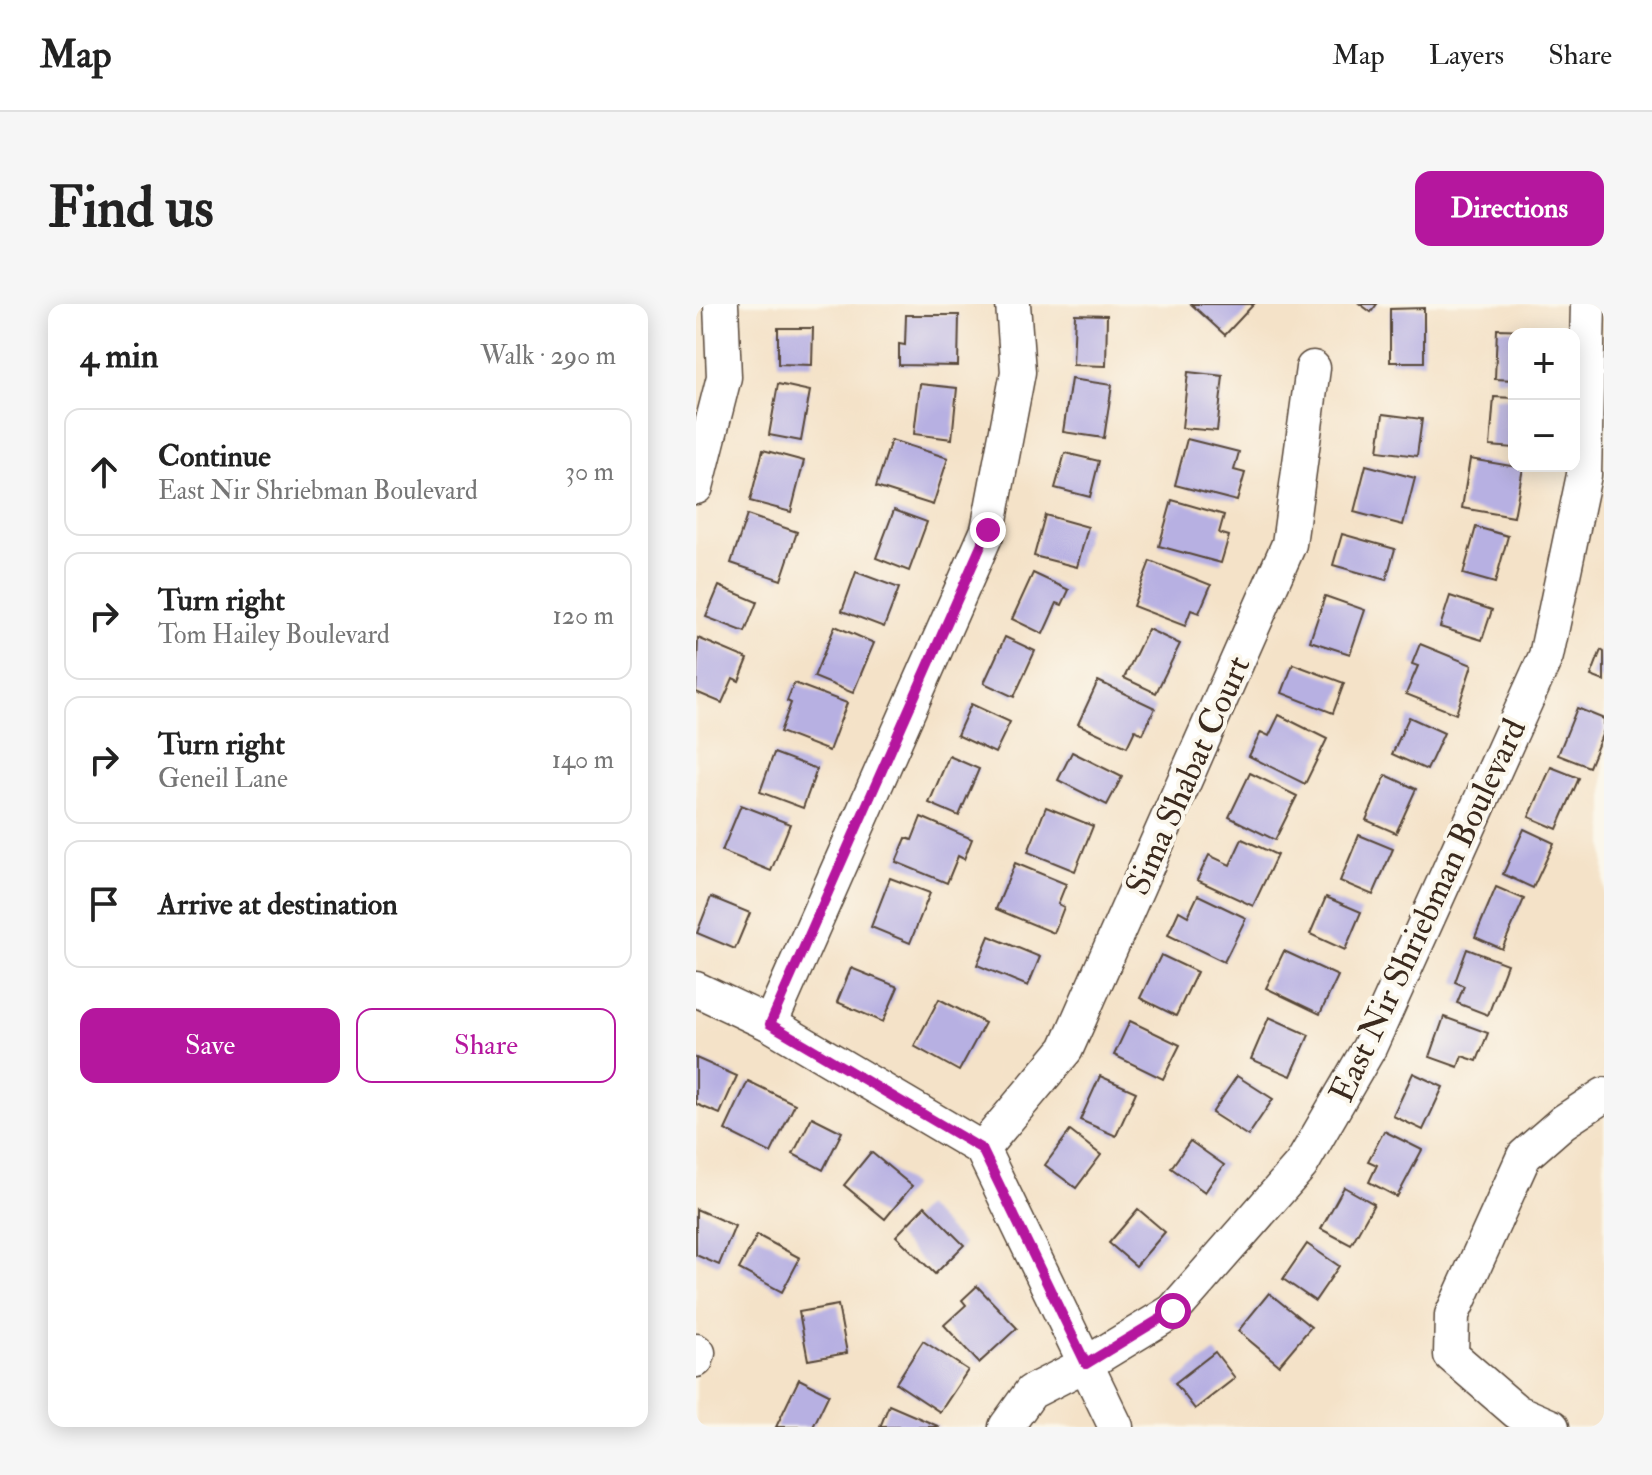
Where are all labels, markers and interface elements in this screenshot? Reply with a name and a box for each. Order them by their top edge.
text: Map [40,31,111,79]
text: Map [1332,38,1385,73]
text: Layers [1429,38,1504,73]
text: Share [1548,38,1612,73]
button: Directions [1415,171,1604,246]
text: Find us [48,173,214,244]
map controls [1508,328,1580,472]
button: + [1508,328,1580,400]
text: 4 min [80,335,158,378]
text: Walk · 290 m [481,340,616,372]
button: − [1508,400,1580,472]
text: Continue [158,438,271,475]
icon: ahead [82,450,126,494]
text: 30 m [565,456,614,488]
text: East Nir Shriebman Boulevard [158,475,478,507]
route end [970,512,1006,548]
text: Turn right [158,582,285,619]
icon: right [82,594,126,638]
text: 120 m [553,600,614,632]
text: Tom Hailey Boulevard [158,619,390,651]
street label: Sima Shabat Court [1116,649,1260,902]
street label: East Nir Shriebman Boulevard [1320,712,1536,1109]
text: Turn right [158,726,285,763]
icon: right [82,738,126,782]
text: 140 m [552,744,614,776]
text: Geneil Lane [158,763,288,795]
icon: arrive [82,882,126,926]
text: Arrive at destination [158,886,398,923]
button: Save [80,1008,340,1083]
button: Share [356,1008,616,1083]
route start [1155,1293,1191,1329]

